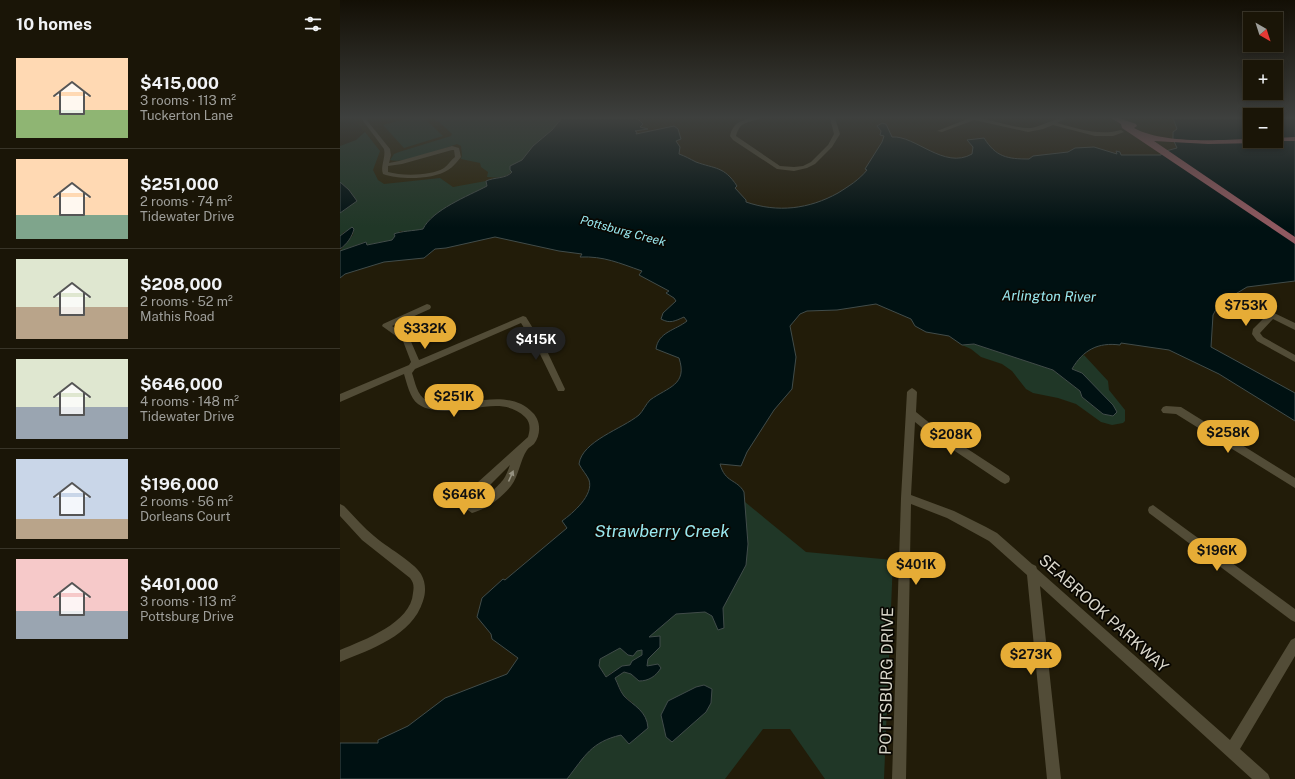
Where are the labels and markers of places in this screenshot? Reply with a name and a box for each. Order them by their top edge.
pin: $753K [1218,293,1274,327]
pin: $332K [397,316,453,350]
pin: $415K [508,327,564,361]
pin: $251K [426,384,482,418]
pin: $258K [1200,420,1256,454]
pin: $208K [923,422,979,456]
pin: $646K [436,482,492,516]
pin: $196K [1189,538,1245,572]
pin: $401K [888,552,944,586]
pin: $273K [1003,642,1059,676]

